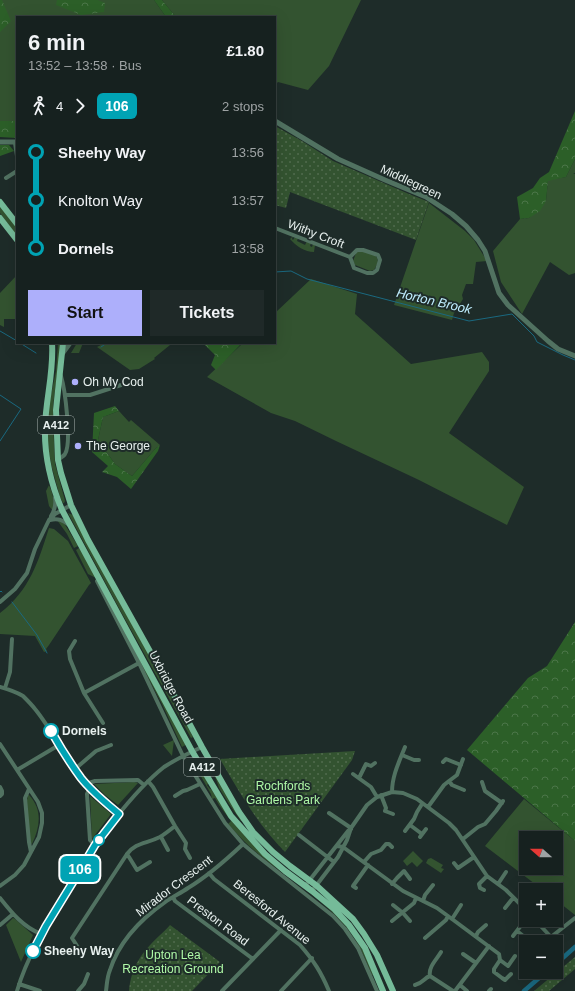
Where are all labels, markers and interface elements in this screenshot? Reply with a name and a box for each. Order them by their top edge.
text: 6 min [28,30,85,55]
text: £1.80 [226,42,264,59]
text: 13:52 – 13:58 · Bus [28,58,141,73]
icon: walk [28,95,50,117]
icon: forward [69,95,91,117]
text: 106 [105,98,129,114]
text: 4 [56,99,63,114]
text: 2 stops [222,99,264,114]
text: Sheehy Way [58,144,146,161]
text: 13:56 [231,145,264,160]
street label: Middlegreen [378,162,444,202]
text: Knolton Way [58,192,143,209]
text: 13:57 [231,193,264,208]
street label: Withy Croft [286,217,347,251]
text: Dornels [58,240,114,257]
text: 13:58 [231,241,264,256]
water label: Horton Brook [395,285,474,317]
button: Start [28,290,142,336]
button: Tickets [150,290,264,336]
place label: Oh My Cod [83,375,144,389]
marker: Oh My Cod [70,377,80,387]
road number: A412 [38,416,74,434]
place label: The George [86,439,150,453]
marker: The George [73,441,83,451]
street label: Uxbridge Road [146,648,196,726]
marker: Dornels [43,723,59,739]
place label: Dornels [62,724,107,738]
road number: A412 [184,758,220,776]
park label: Rochfords Gardens Park [246,779,321,807]
north arrow [519,831,563,875]
map controls [519,831,563,979]
unlabelled marker [93,834,105,846]
street label: Mirador Crescent [133,852,215,919]
line badge: 106 [57,856,103,882]
text: 106 [68,861,92,877]
street label: Beresford Avenue [231,877,314,948]
button: + [519,883,563,927]
street label: Preston Road [184,893,252,949]
button: − [519,935,563,979]
marker: Sheehy Way [25,943,41,959]
place label: Sheehy Way [44,944,115,958]
park label: Upton Lea Recreation Ground [122,948,224,976]

